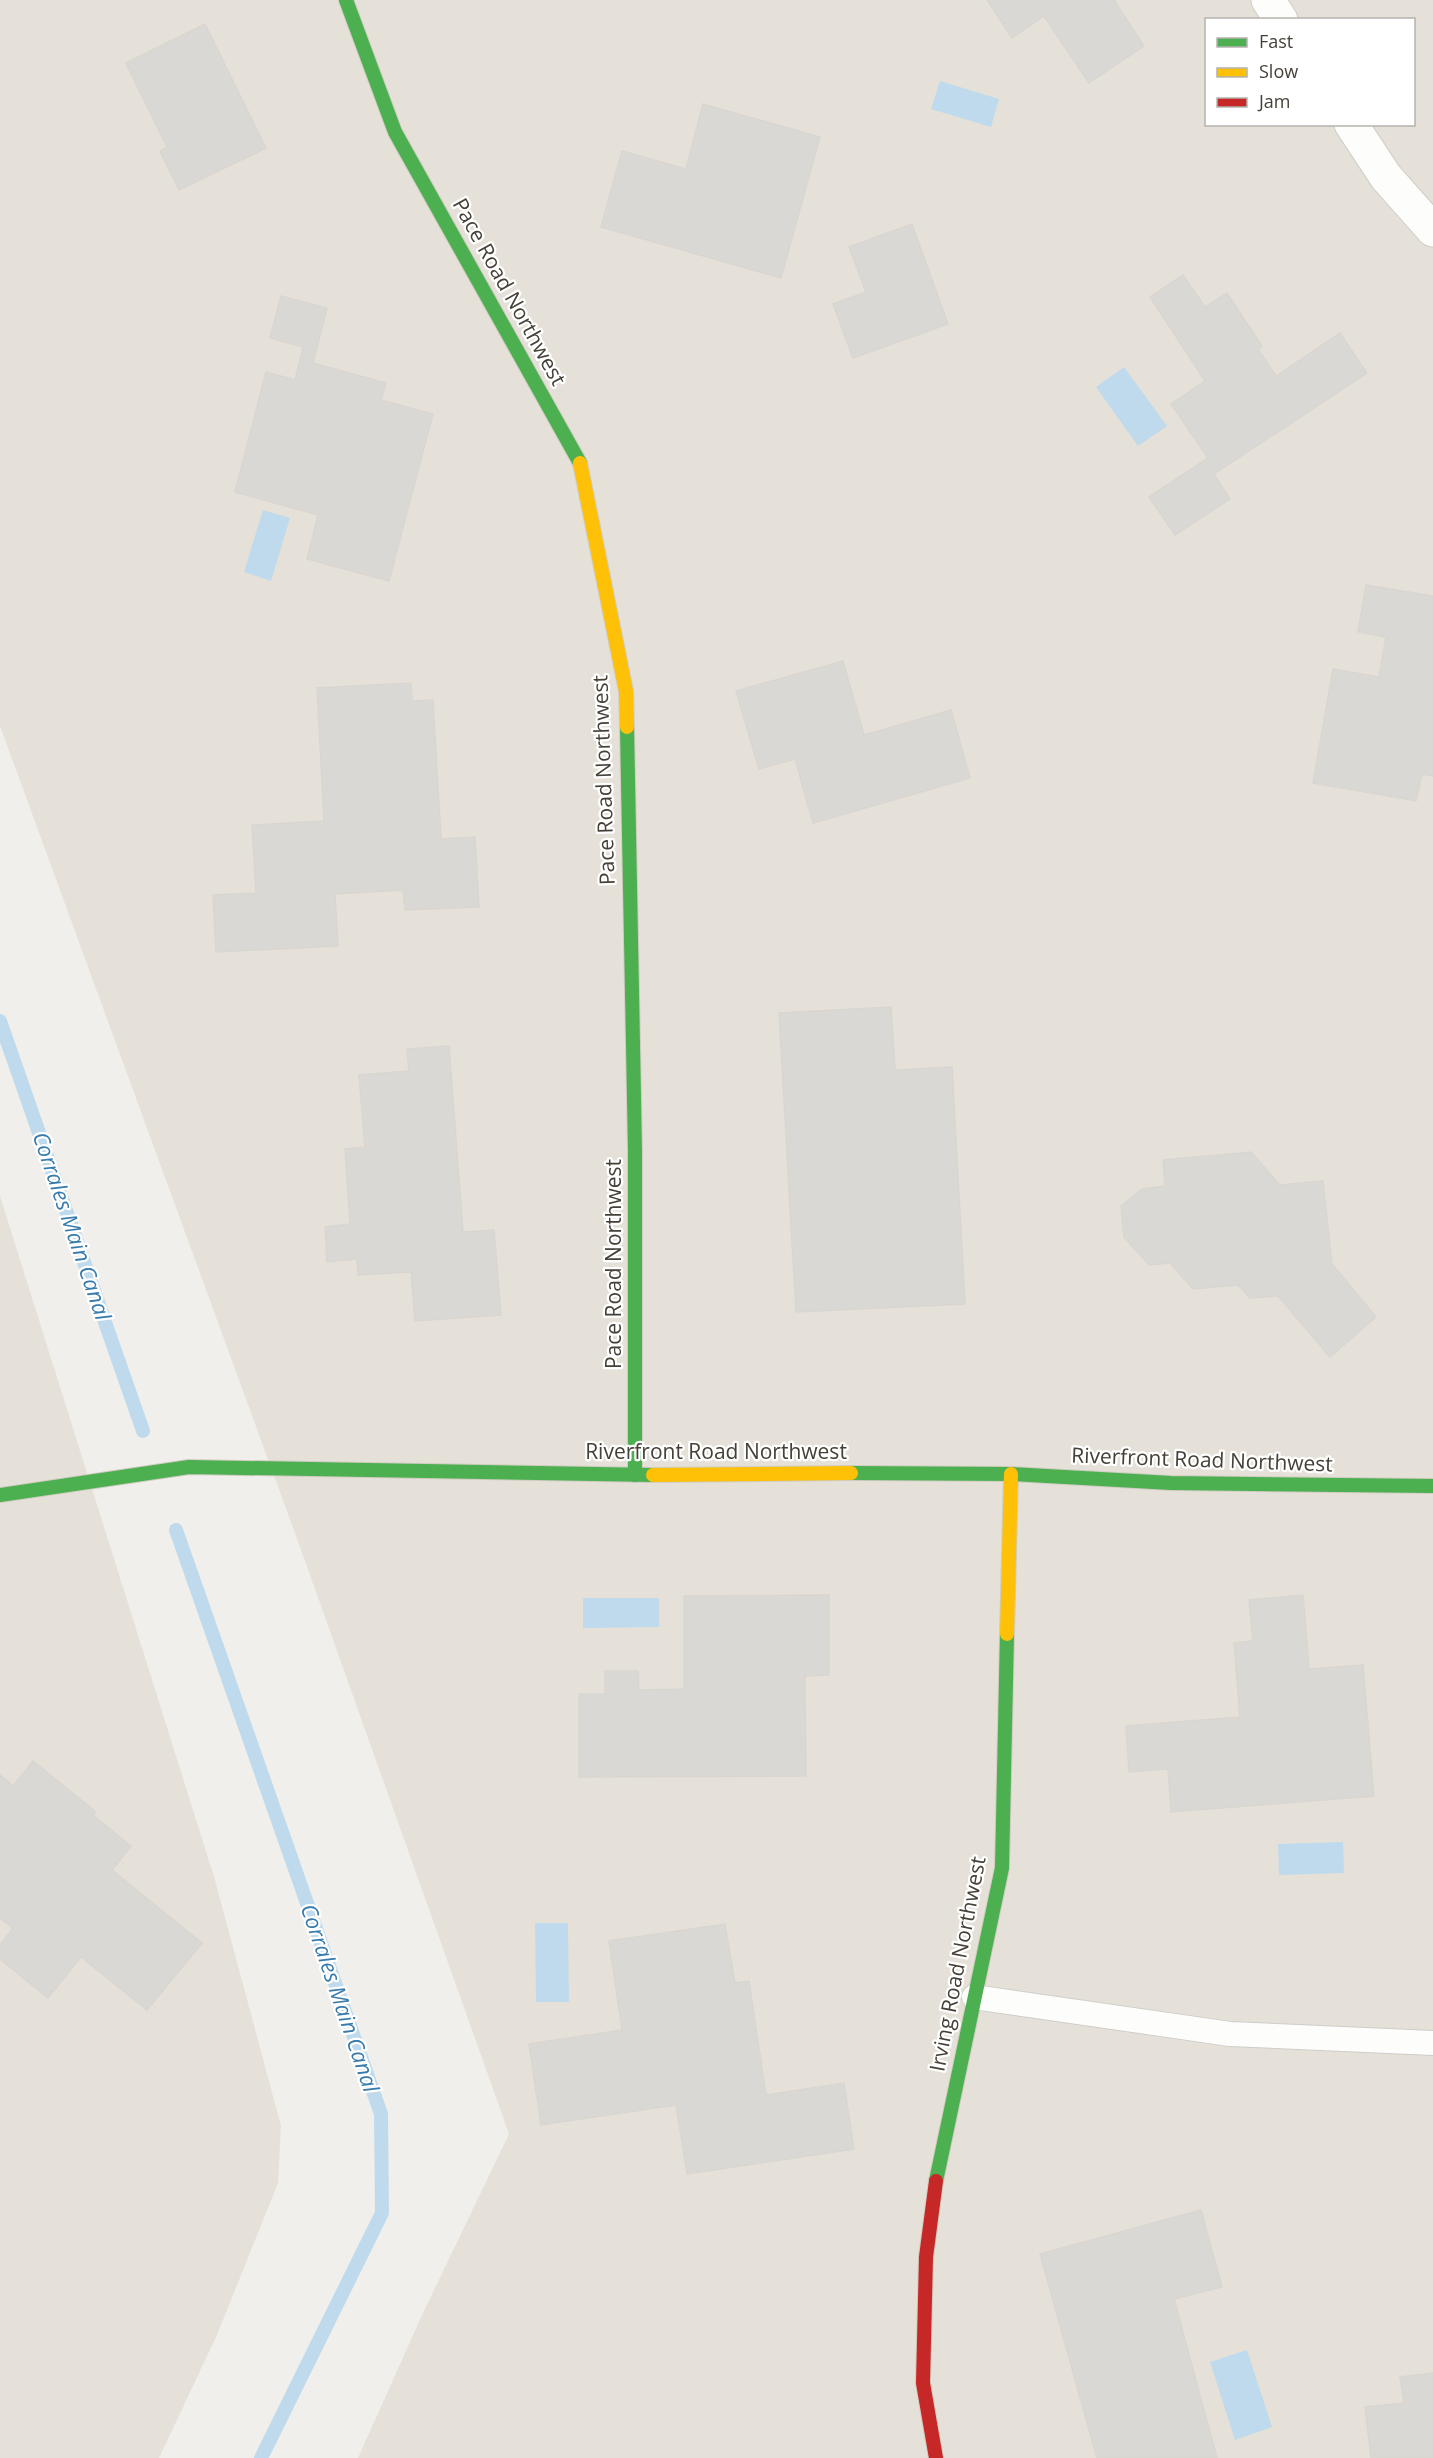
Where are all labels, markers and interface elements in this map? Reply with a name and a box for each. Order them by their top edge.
legend [1205,18,1415,126]
text: Fast [1259,29,1293,53]
text: Slow [1259,59,1298,83]
text: Jam [1257,89,1291,113]
street label: Pace Road Northwest [447,193,573,390]
street label: Pace Road Northwest [585,675,621,886]
water label: Corrales Main Canal [27,1127,119,1324]
street label: Pace Road Northwest [599,1159,627,1369]
street label: Riverfront Road Northwest [585,1437,847,1465]
street label: Riverfront Road Northwest [1071,1440,1333,1478]
street label: Irving Road Northwest [922,1854,992,2074]
water label: Corrales Main Canal [295,1899,387,2096]

